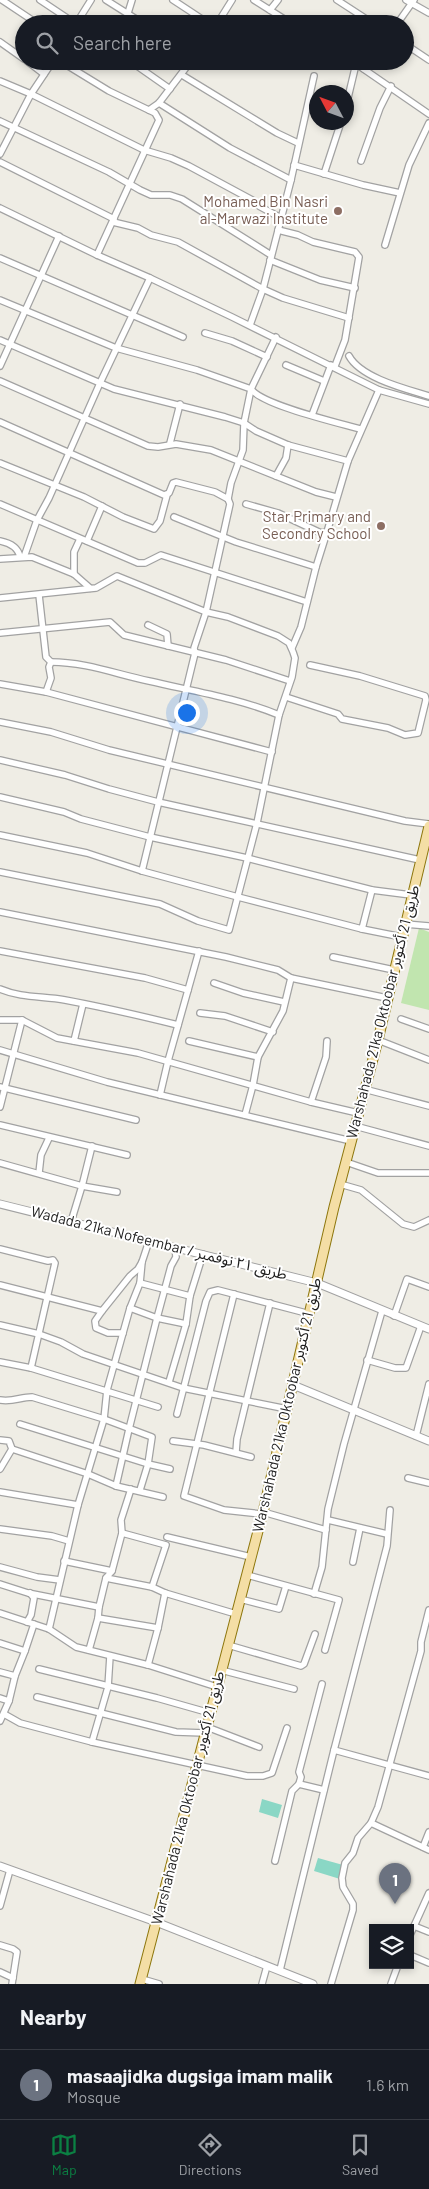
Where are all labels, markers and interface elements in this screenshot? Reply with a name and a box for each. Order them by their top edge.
search box [15,15,414,70]
icon: search [33,29,61,57]
text: Search here [73,31,172,54]
north arrow [309,85,354,130]
place label: Mohamed Bin Nasri al-Marwazi Institute [200,192,328,227]
marker: Mohamed Bin Nasri al-Marwazi Institute [332,205,344,217]
place label: Star Primary and Secondry School [262,507,371,542]
marker: Star Primary and Secondry School [375,520,387,532]
your location [174,700,200,726]
street label: Warshahada 21ka Oktoobar طريق 21 أكتوبر [342,883,424,1141]
street label: Wadada 21ka Nofeembar / طريق ٢١ نوفمبر [29,1201,289,1285]
street label: Warshahada 21ka Oktoobar طريق 21 أكتوبر [248,1276,326,1534]
street label: Warshahada 21ka Oktoobar طريق 21 أكتوبر [147,1669,229,1927]
pin: 1 [379,1863,411,1904]
map controls [369,1924,414,1969]
button: layers [369,1924,414,1969]
text: Nearby [20,2004,86,2029]
text: masaajidka dugsiga imam malik [67,2064,333,2087]
text: 1 [33,2075,39,2094]
text: 1.6 km [366,2075,409,2094]
text: Mosque [67,2087,121,2106]
tab: Map [50,2131,78,2178]
tab: Directions [179,2131,241,2178]
tab: Saved [342,2131,379,2178]

